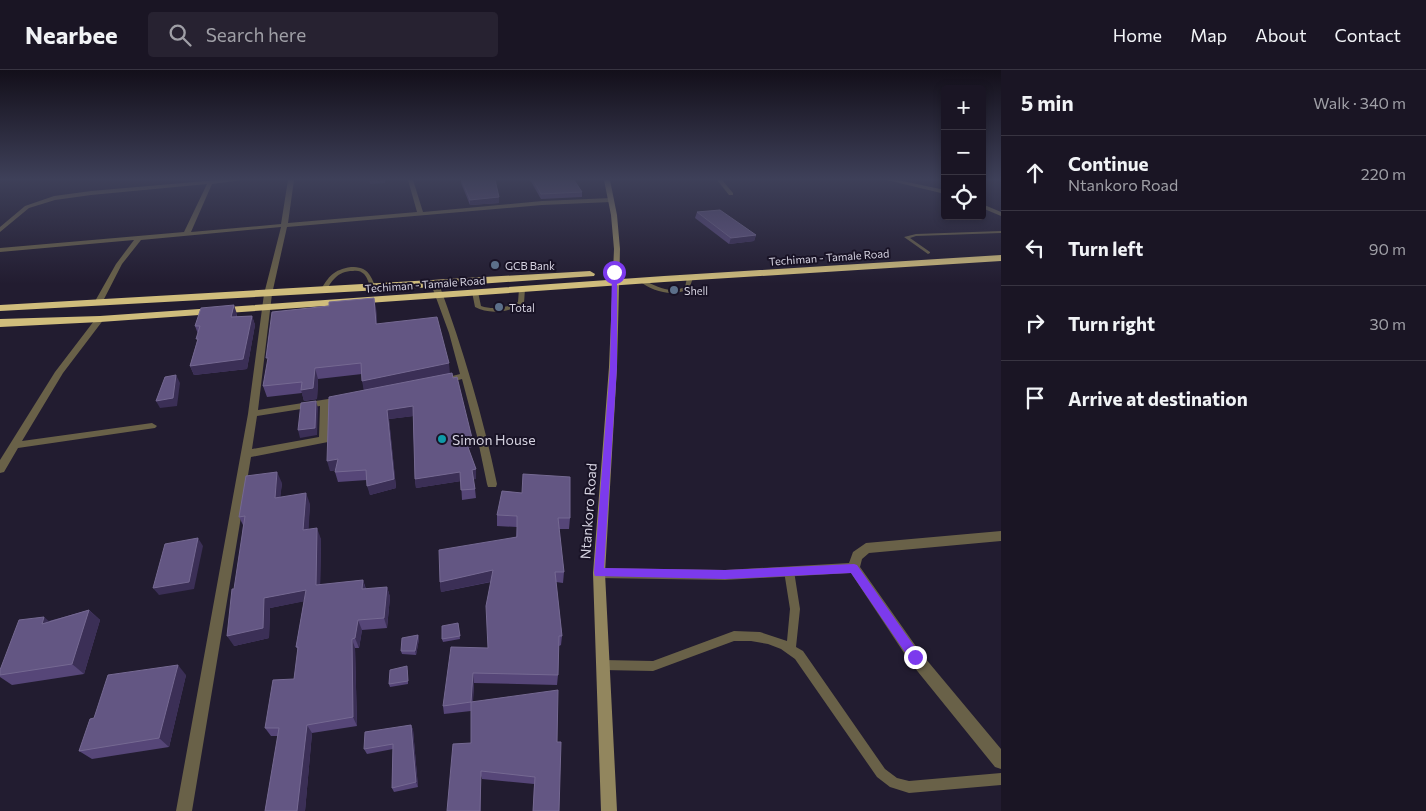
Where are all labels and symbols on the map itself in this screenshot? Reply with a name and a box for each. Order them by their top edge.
street label: Techiman - Tamale Road [768,246,890,268]
marker: GCB Bank [489,259,501,271]
place label: GCB Bank [505,259,555,272]
route start [603,261,626,284]
street label: Techiman - Tamale Road [364,273,486,295]
marker: Shell [668,284,680,296]
place label: Shell [684,284,708,297]
marker: Total [493,301,505,313]
place label: Total [509,301,535,314]
place label: Simon House [452,431,536,448]
marker: Simon House [436,433,448,445]
street label: Ntankoro Road [576,462,600,560]
route end [904,646,927,669]

